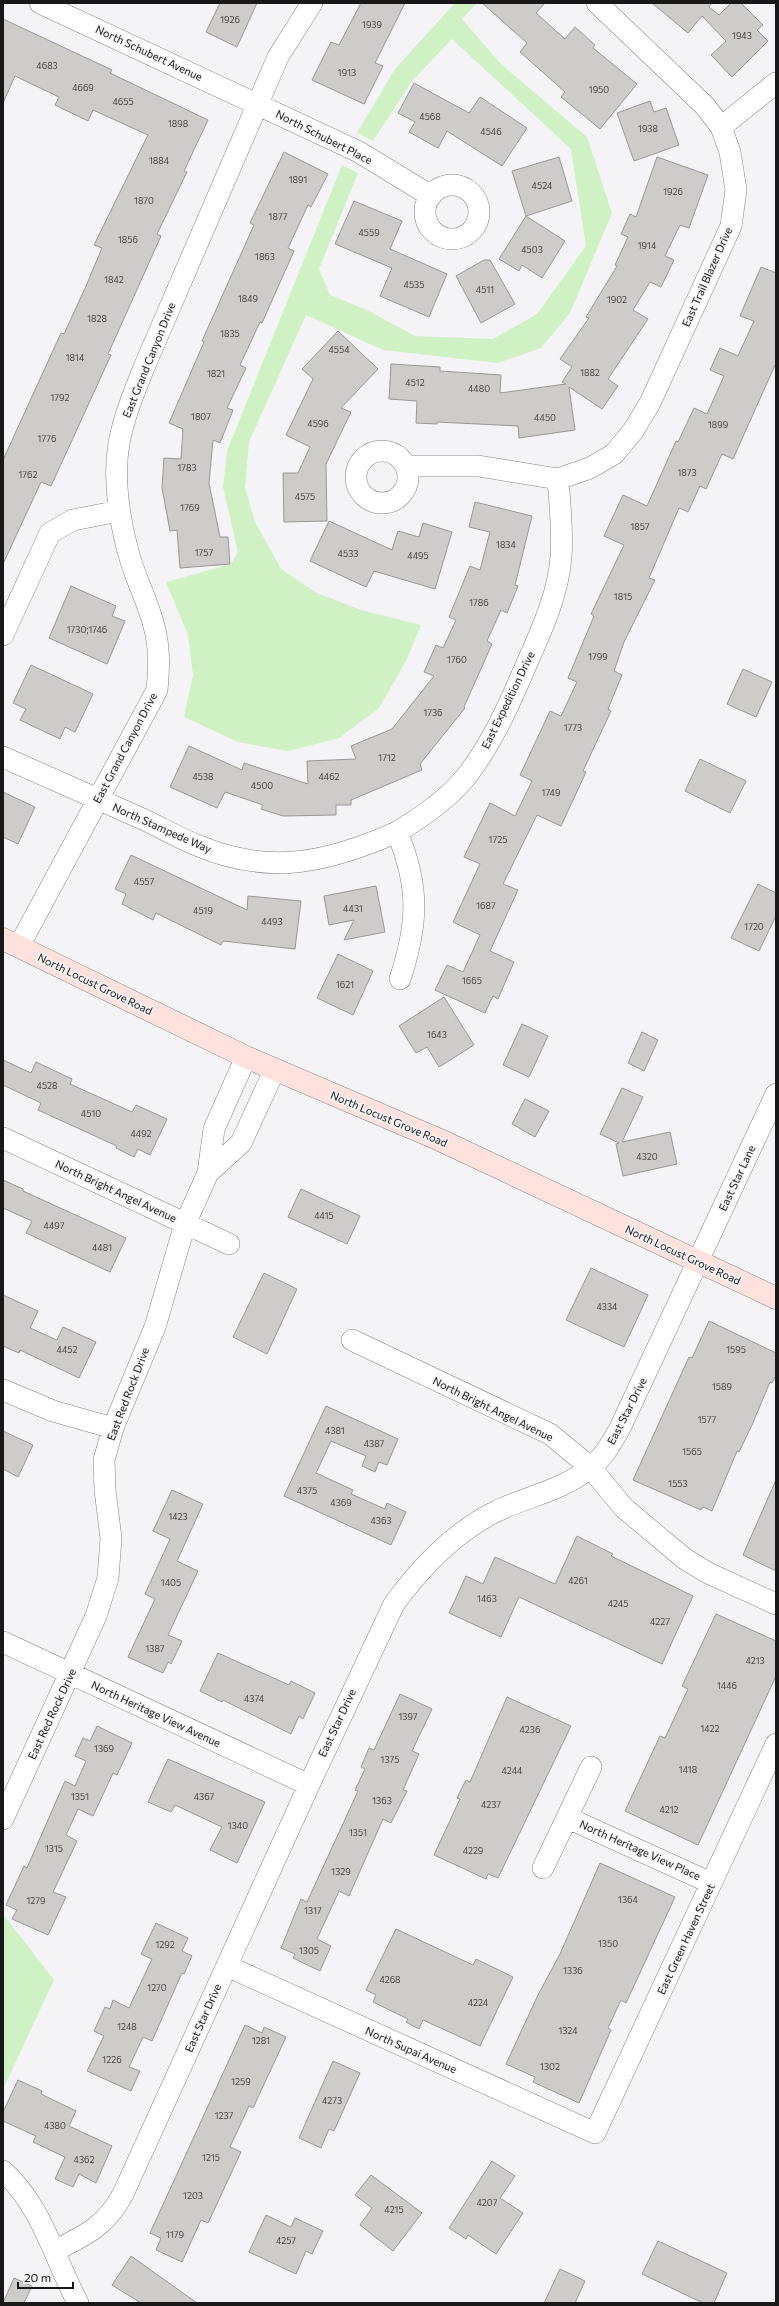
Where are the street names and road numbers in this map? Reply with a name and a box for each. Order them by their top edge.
street label: North Schubert Avenue [94,22,205,83]
street label: North Schubert Place [274,107,375,167]
street label: East Trail Blazer Drive [679,225,734,329]
street label: East Grand Canyon Drive [119,300,178,419]
street label: East Expedition Drive [478,649,537,751]
street label: East Grand Canyon Drive [90,690,159,805]
street label: North Stampede Way [111,800,214,855]
street label: North Locust Grove Road [36,950,155,1017]
street label: North Locust Grove Road [329,1088,450,1149]
street label: East Star Lane [716,1143,758,1213]
street label: North Bright Angel Avenue [53,1157,179,1225]
street label: North Locust Grove Road [623,1222,743,1287]
street label: East Red Rock Drive [104,1345,151,1442]
street label: North Bright Angel Avenue [431,1374,556,1444]
street label: East Star Drive [604,1375,649,1446]
street label: East Red Rock Drive [25,1666,78,1761]
street label: North Heritage View Avenue [90,1678,223,1749]
street label: East Star Drive [315,1687,358,1759]
street label: North Heritage View Place [578,1817,703,1882]
street label: East Green Haven Street [654,1881,717,1996]
street label: East Star Drive [182,1981,224,2054]
street label: North Supai Avenue [364,2024,459,2076]

